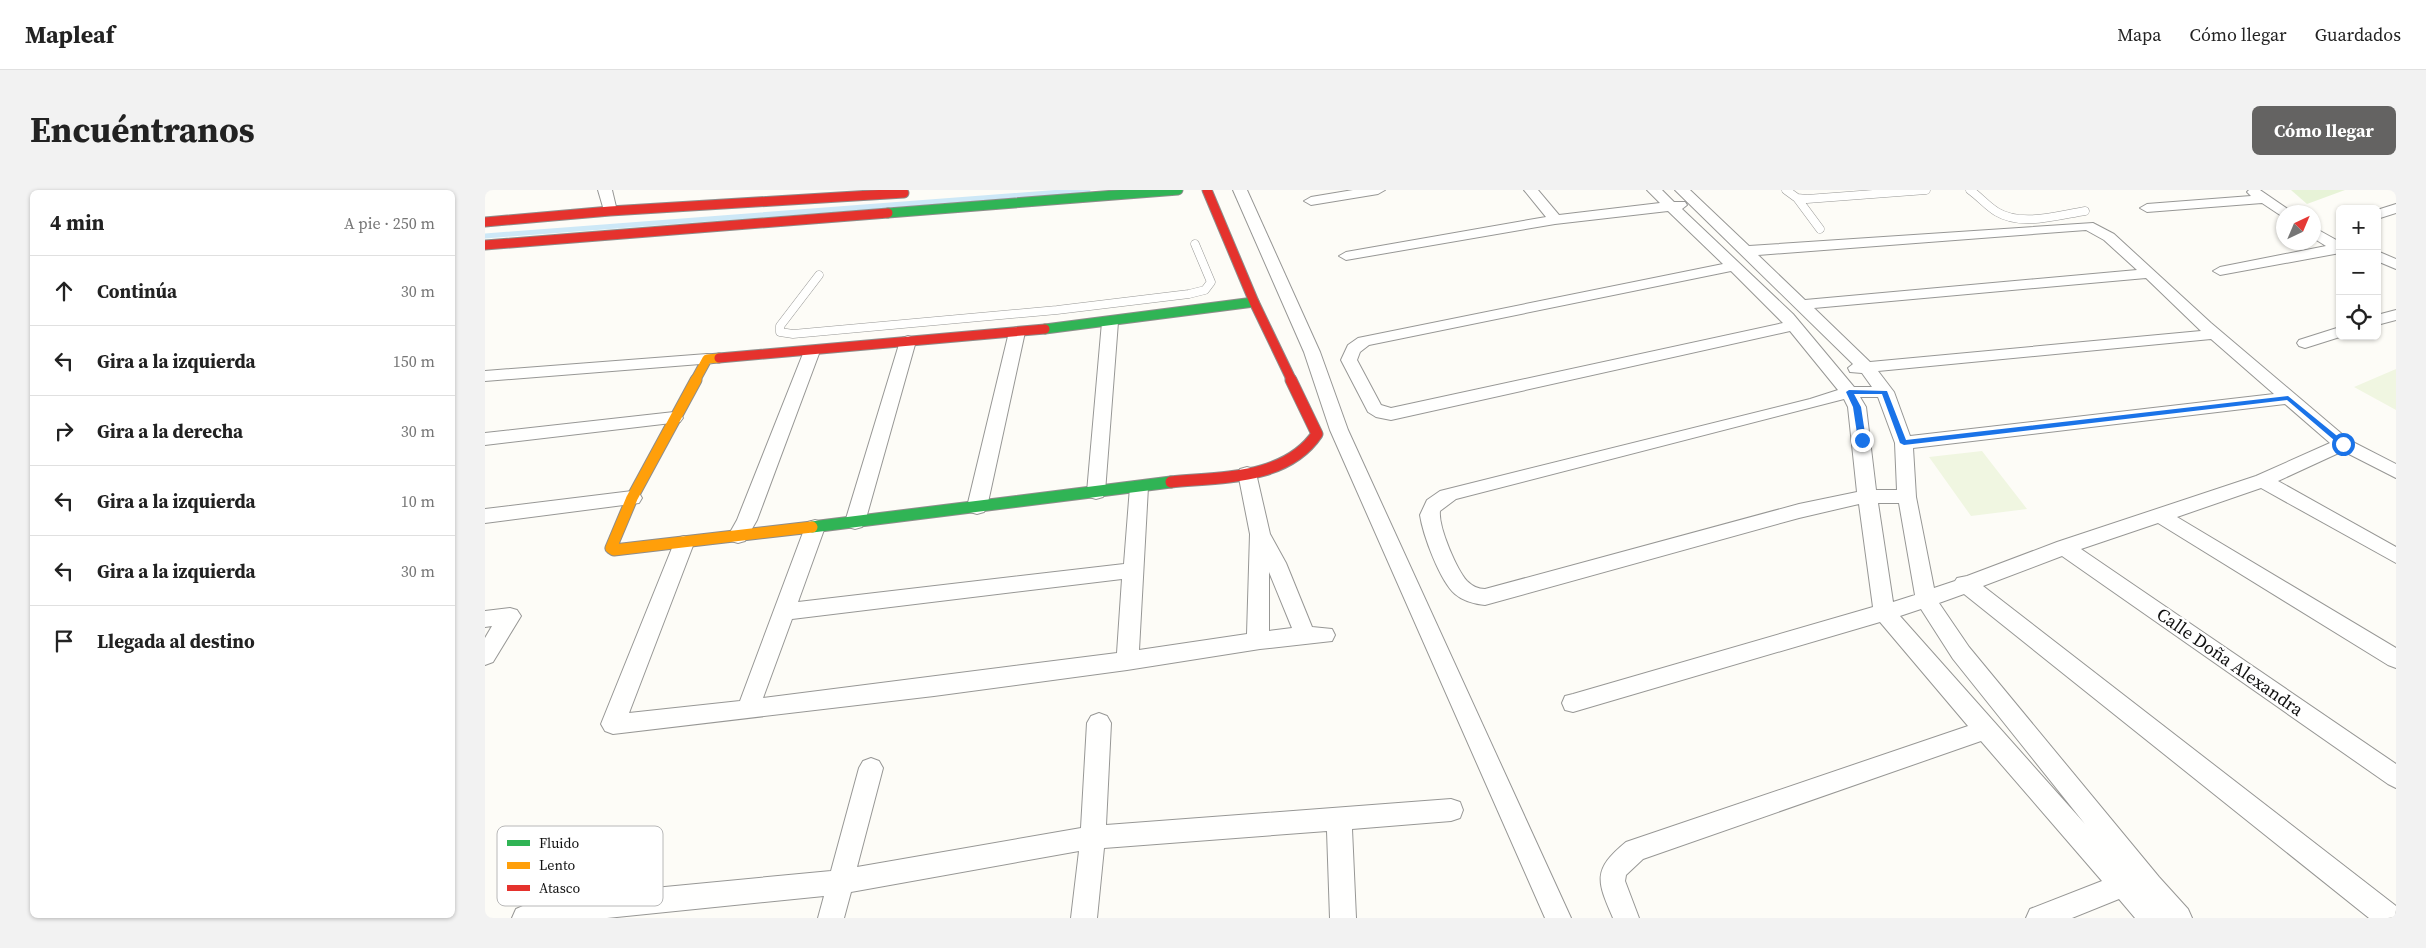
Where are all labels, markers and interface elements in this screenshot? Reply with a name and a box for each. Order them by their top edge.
text: Mapleaf [25,18,115,51]
text: Mapa [2117,22,2162,47]
text: Cómo llegar [2190,22,2287,47]
text: Guardados [2315,22,2401,47]
text: Encuéntranos [30,106,255,154]
button: Cómo llegar [2252,106,2396,155]
north arrow [2276,205,2321,250]
map controls [2336,205,2381,340]
button: + [2336,205,2381,250]
text: 4 min [50,208,105,237]
text: A pie · 250 m [344,212,435,234]
button: − [2336,250,2381,295]
icon: ahead [50,277,78,305]
text: Continúa [97,278,177,304]
text: 30 m [401,280,435,302]
button: locate [2336,295,2381,340]
icon: left [50,347,78,375]
text: Gira a la izquierda [97,348,256,374]
text: 150 m [393,350,435,372]
icon: right [50,417,78,445]
text: Gira a la derecha [97,418,243,444]
text: 30 m [401,420,435,442]
route end [1851,429,1874,452]
route start [2332,433,2355,456]
icon: left [50,487,78,515]
text: Gira a la izquierda [97,488,256,514]
text: 10 m [401,490,435,512]
icon: left [50,557,78,585]
text: Gira a la izquierda [97,558,256,584]
text: 30 m [401,560,435,582]
street label: Calle Doña Alexandra [2152,601,2309,722]
icon: arrive [50,627,78,655]
text: Llegada al destino [97,628,255,654]
legend [497,826,663,906]
text: Fluido [539,833,579,853]
text: Lento [539,855,575,875]
text: Atasco [539,878,581,898]

